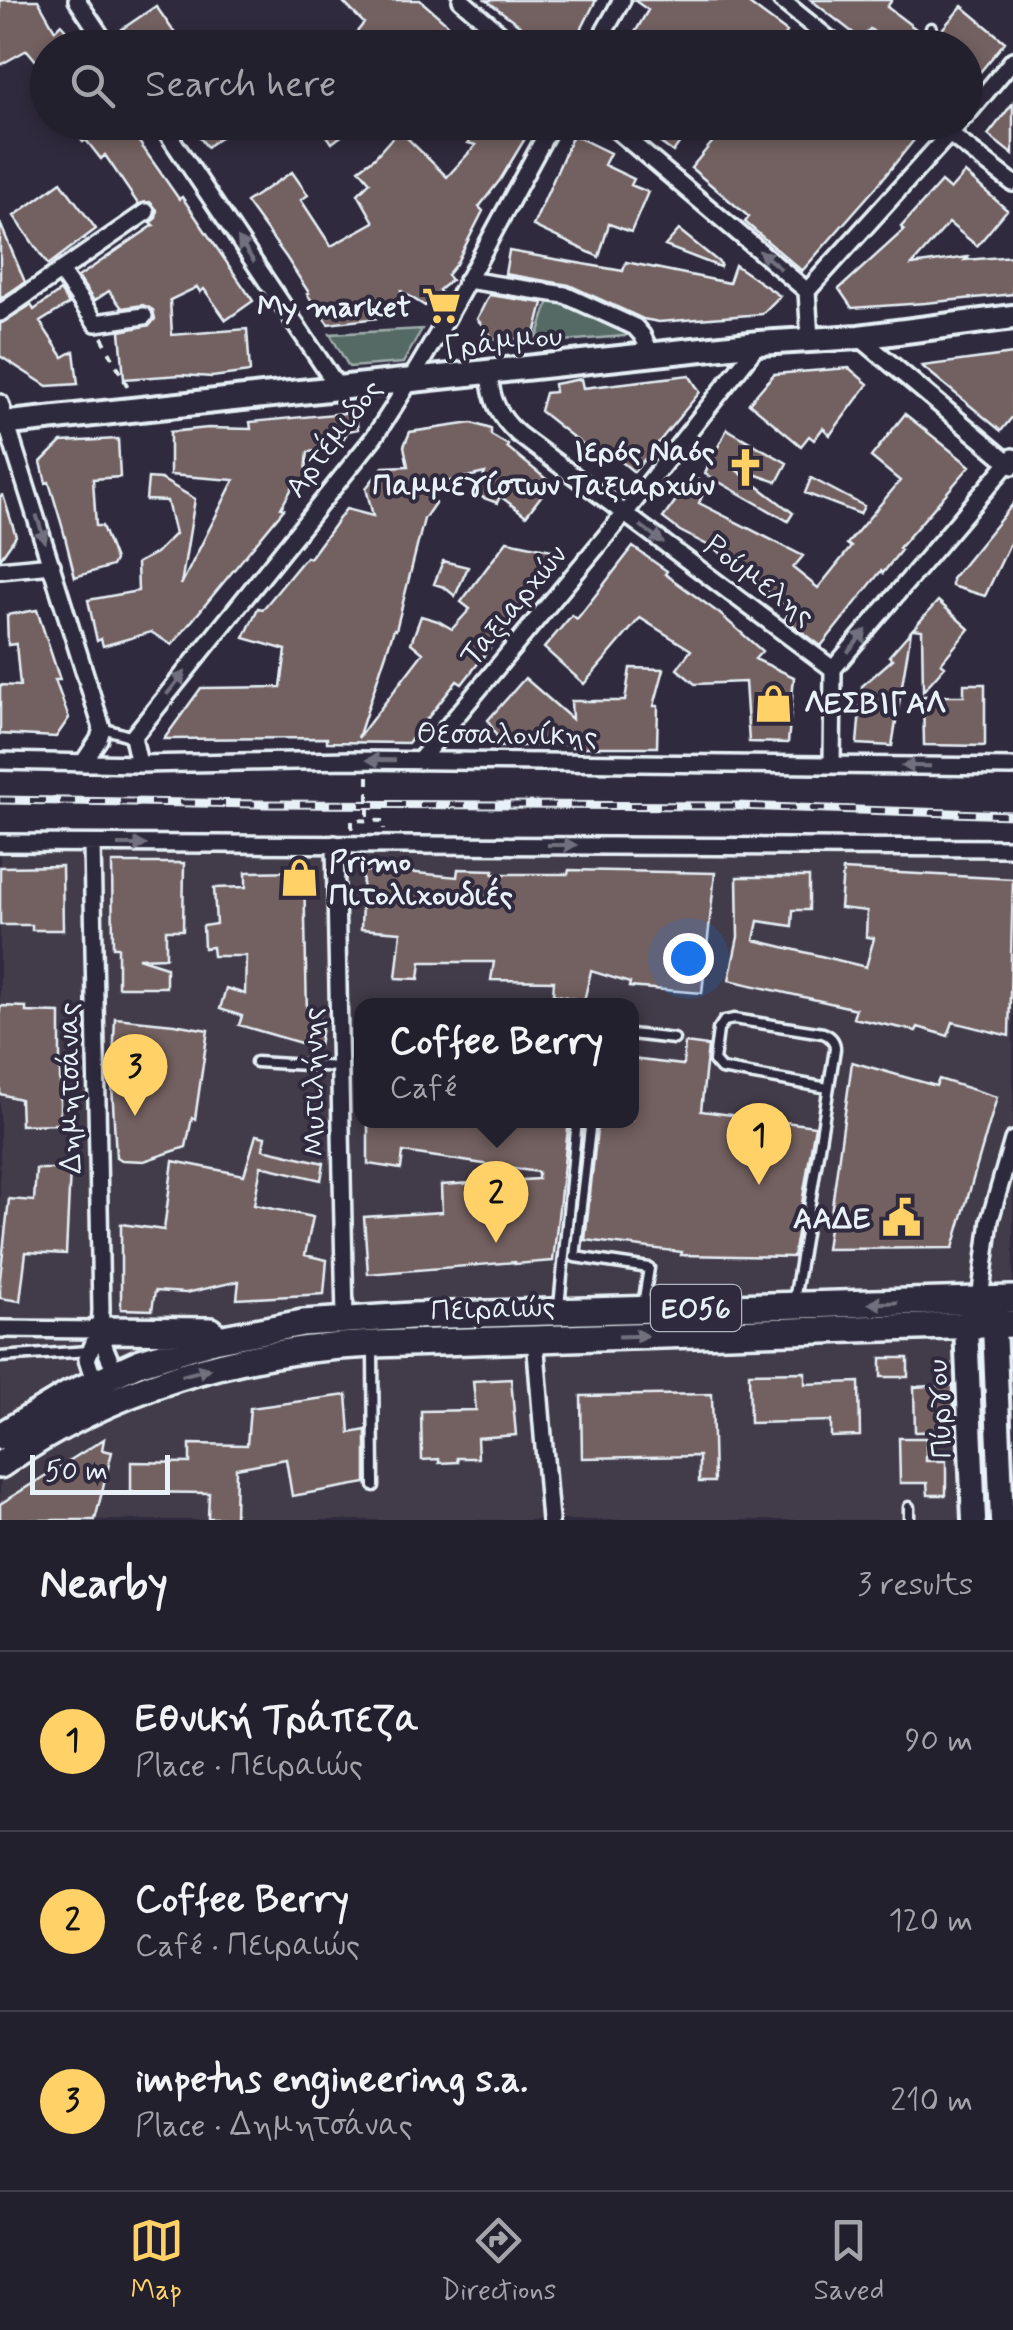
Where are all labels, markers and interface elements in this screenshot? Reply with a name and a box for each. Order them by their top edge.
search box [30,30,983,140]
icon: search [65,58,120,113]
text: Search here [145,61,336,110]
one-way arrow [237,236,256,263]
one-way arrow [758,249,783,271]
supermarket icon: My market [420,285,462,327]
place label: My market [257,288,411,327]
street label: Γράμμου [442,317,564,368]
street label: Αρτέμιδος [277,372,392,506]
place label: Ιερός Ναός Παμμεγίστων Ταξιαρχών [373,433,715,506]
church icon: Ιερός Ναός Παμμεγίστων Ταξιαρχών [724,447,766,489]
one-way arrow [34,515,49,545]
one-way arrow [639,523,665,543]
street label: Ρούμελης [696,527,822,636]
street label: Ταξιαρχών [452,537,576,675]
one-way arrow [846,629,868,654]
one-way arrow [166,670,187,696]
shop icon: ΛΕΣΒΙΓΑΛ [753,682,795,724]
place label: ΛΕΣΒΙΓΑΛ [804,685,946,724]
street label: Θεσσαλονίκης [416,714,598,757]
one-way arrow [364,752,396,768]
one-way arrow [899,757,931,773]
one-way arrow [117,837,149,853]
one-way arrow [547,837,579,853]
place label: Primo Πιτολιχουδιές [329,843,513,916]
shop icon: Primo Πιτολιχουδιές [278,857,320,899]
your location [663,933,714,984]
popup [354,998,639,1128]
street label: Δημητσάνας [50,1002,91,1174]
street label: Μυτιλήνης [294,1007,335,1157]
text: Coffee Berry [389,1018,604,1067]
pin: 3 [102,1034,168,1116]
text: Café [389,1067,457,1109]
pin: 1 [726,1102,792,1185]
pin: 2 [464,1160,528,1243]
public building icon: ΑΑΔΕ [880,1197,922,1239]
place label: ΑΑΔΕ [793,1200,871,1239]
road number: ΕΟ56 [651,1285,741,1331]
street label: Πειραιώς [430,1288,556,1331]
one-way arrow [866,1295,898,1311]
one-way arrow [617,1327,649,1343]
street label: Πύργου [918,1358,963,1460]
one-way arrow [181,1363,212,1379]
scale bar [30,1450,170,1494]
text: 50 m [45,1454,108,1491]
text: Nearby [40,1558,168,1613]
text: 3 results [857,1564,973,1606]
text: Εθνική Τράπεζα [135,1696,419,1745]
text: 1 [65,1720,80,1762]
text: 90 m [905,1720,973,1762]
text: Place · Πειραιώς [135,1745,363,1787]
text: Coffee Berry [135,1876,349,1925]
text: 2 [65,1900,80,1942]
text: 120 m [888,1900,973,1942]
text: Café · Πειραιώς [135,1925,360,1967]
text: impetus engineering s.a. [135,2056,528,2105]
text: 3 [65,2080,80,2122]
text: 210 m [890,2080,973,2122]
text: Place · Δημητσάνας [135,2105,413,2147]
tab: Map [129,2213,184,2310]
tab: Directions [441,2213,556,2310]
tab: Saved [814,2213,884,2310]

